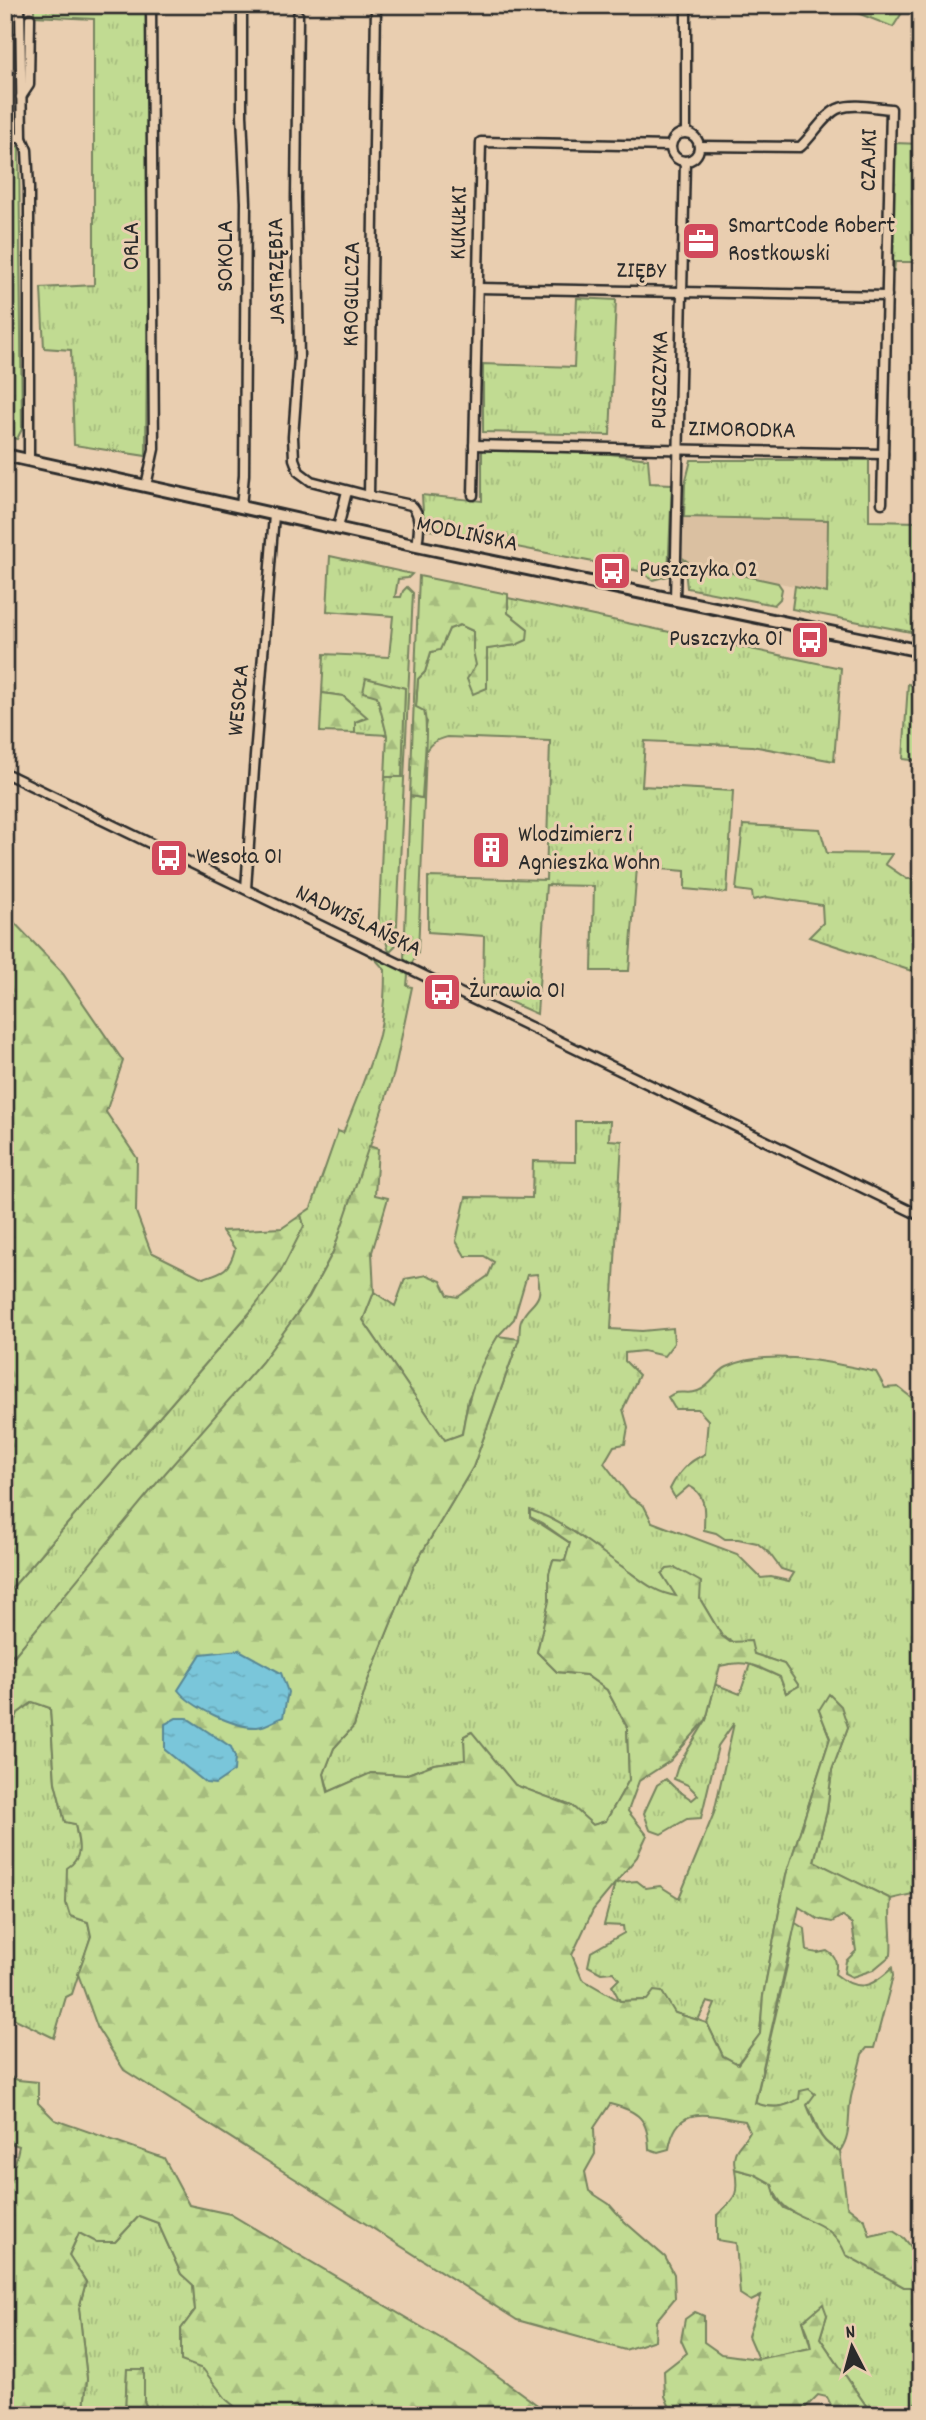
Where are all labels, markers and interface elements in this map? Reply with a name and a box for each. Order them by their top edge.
street label: CZAJKI [852,128,888,192]
street label: KUKUŁKI [442,185,478,260]
place label: SmartCode Robert Rostkowski [728,210,895,272]
street label: JASTRZĘBIA [260,217,296,325]
street label: SOKOLA [210,220,244,292]
office icon: SmartCode Robert Rostkowski [680,220,722,262]
street label: ORLA [116,222,150,270]
street label: KROGULCZA [335,241,371,347]
street label: ZIĘBY [616,255,667,289]
street label: PUSZCZYKA [643,330,679,430]
street label: ZIMORODKA [688,413,796,449]
street label: MODLIŃSKA [413,508,521,562]
bus stop icon: Puszczyka 02 [591,550,633,592]
place label: Puszczyka 02 [639,554,758,588]
bus stop icon: Puszczyka 01 [789,619,831,661]
place label: Puszczyka 01 [669,623,783,657]
street label: WESOŁA [220,663,260,737]
place label: Wlodzimierz i Agnieszka Wohn [518,819,660,881]
building icon: Wlodzimierz i Agnieszka Wohn [470,829,512,871]
bus stop icon: Wesoła 01 [148,837,190,879]
place label: Wesoła 01 [196,841,282,875]
street label: NADWIŚLAŃSKA [289,877,427,967]
bus stop icon: Żurawia 01 [421,971,463,1013]
place label: Żurawia 01 [469,975,565,1009]
north arrow [818,2312,888,2382]
text: N [845,2320,857,2347]

